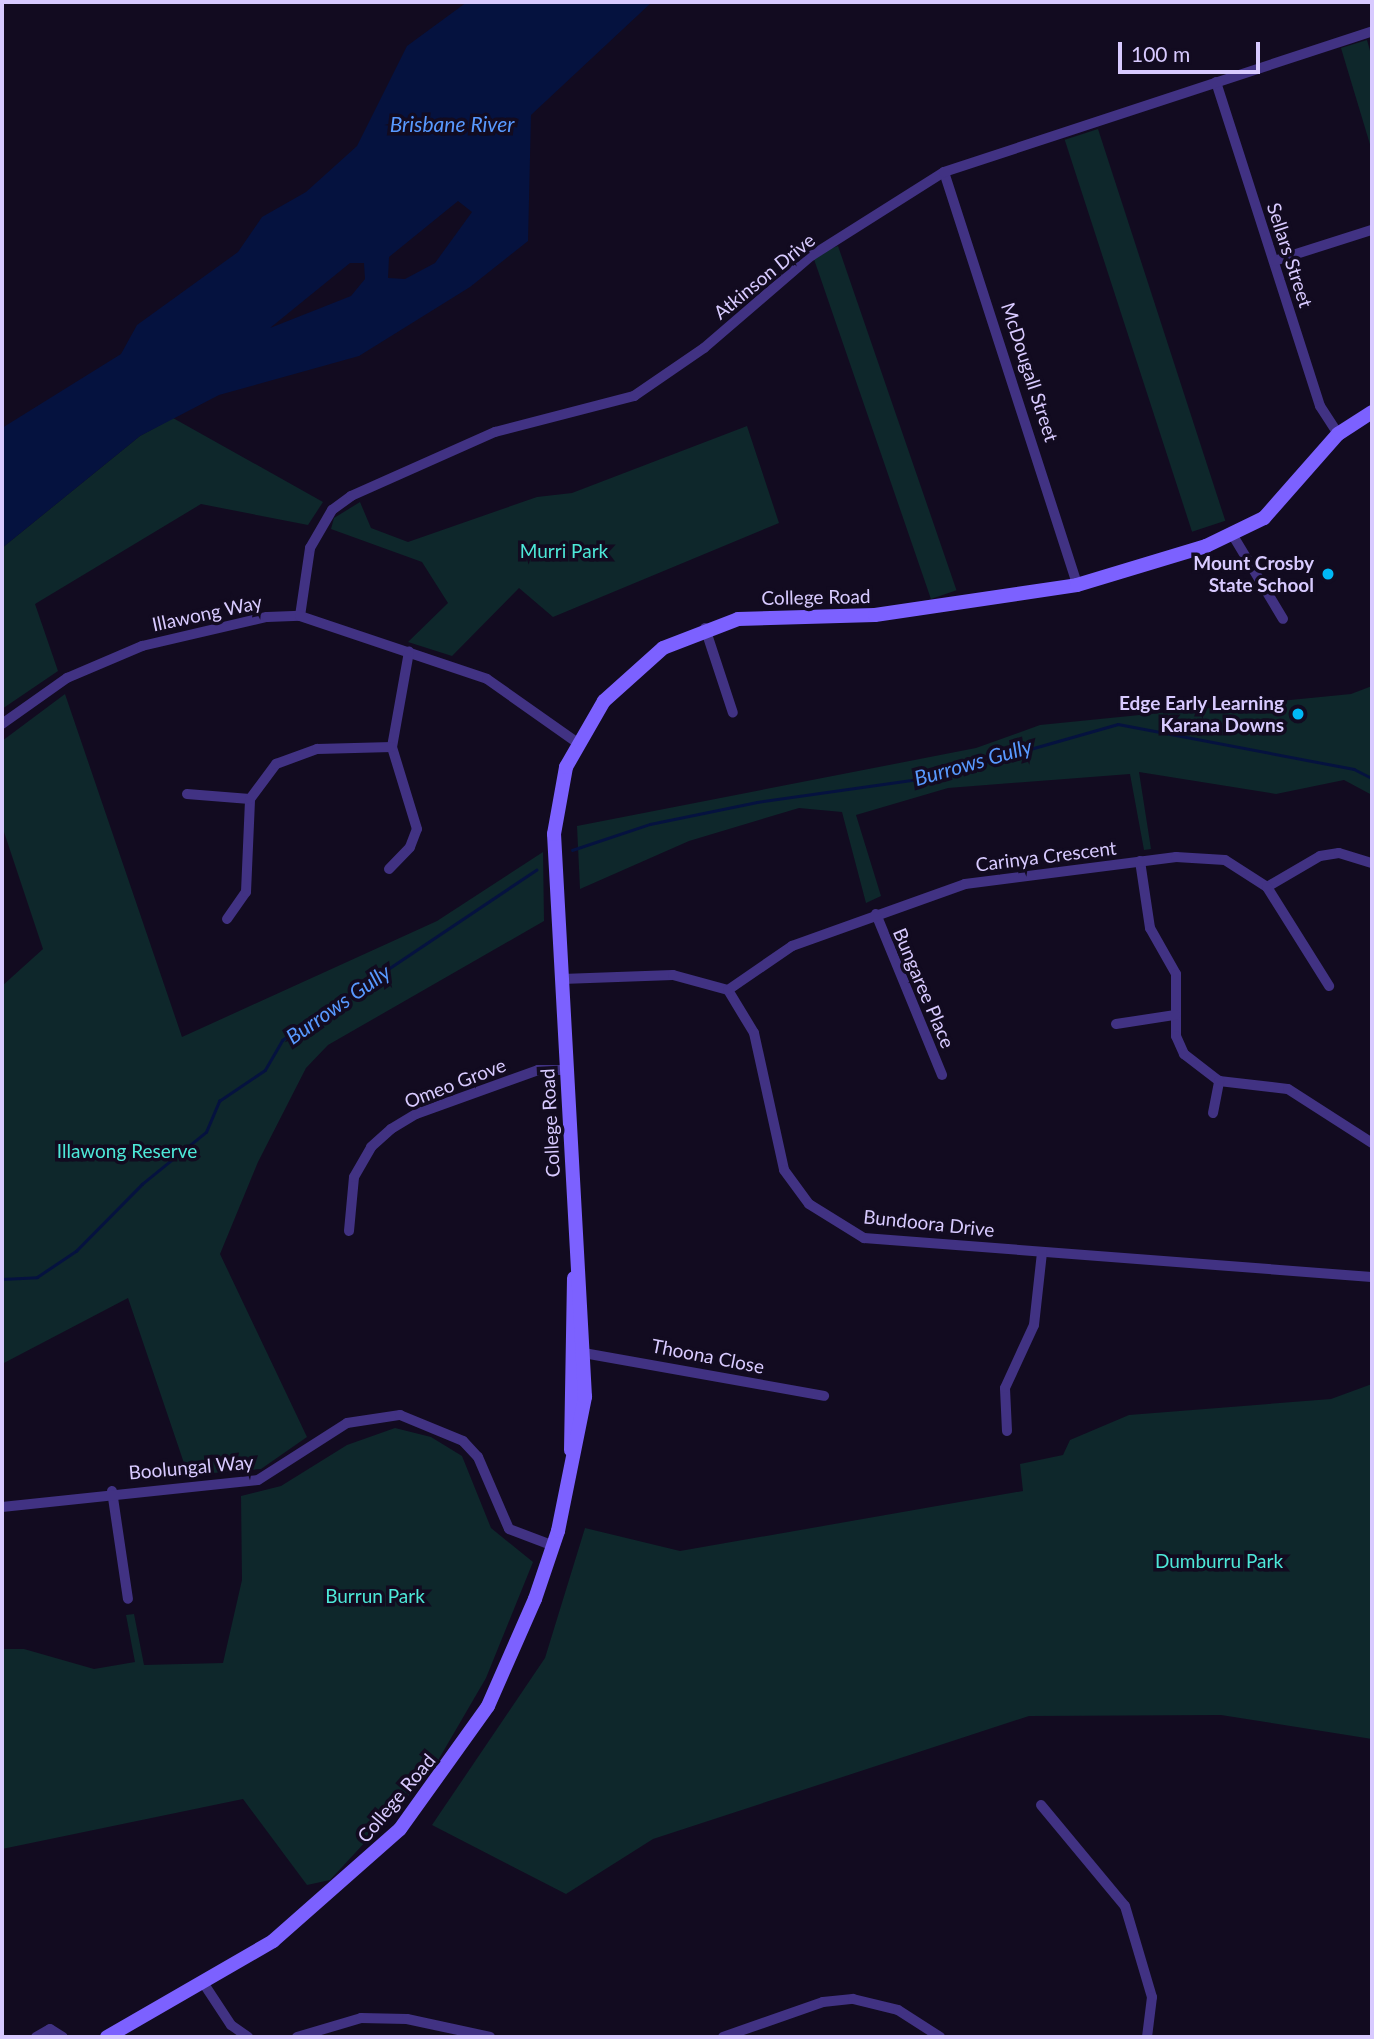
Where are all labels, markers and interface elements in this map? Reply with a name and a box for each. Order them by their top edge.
scale bar [1122,28,1264,72]
text: 100 m [1131,41,1190,66]
water label: Brisbane River [390,111,514,137]
street label: Sellars Street [1262,200,1318,310]
street label: Atkinson Drive [709,228,819,324]
street label: McDougall Street [997,299,1063,445]
park label: Murri Park [520,540,608,562]
place label: Mount Crosby State School [1193,552,1314,596]
marker: Mount Crosby State School [1320,566,1336,582]
street label: College Road [761,585,871,609]
street label: Illawong Way [150,590,264,636]
place label: Edge Early Learning Karana Downs [1119,692,1284,736]
marker: Edge Early Learning Karana Downs [1290,706,1306,722]
water label: Burrows Gully [911,733,1035,791]
street label: Carinya Crescent [974,836,1118,876]
street label: Bungaree Place [888,925,960,1051]
water label: Burrows Gully [281,959,395,1049]
street label: Omeo Grove [401,1053,509,1113]
street label: College Road [536,1068,564,1178]
park label: Illawong Reserve [57,1140,197,1162]
street label: Bundoora Drive [862,1205,996,1241]
street label: Thoona Close [650,1334,766,1378]
street label: Boolungal Way [127,1450,255,1484]
park label: Dumburru Park [1155,1550,1283,1572]
park label: Burrun Park [325,1585,425,1607]
street label: College Road [352,1749,440,1847]

